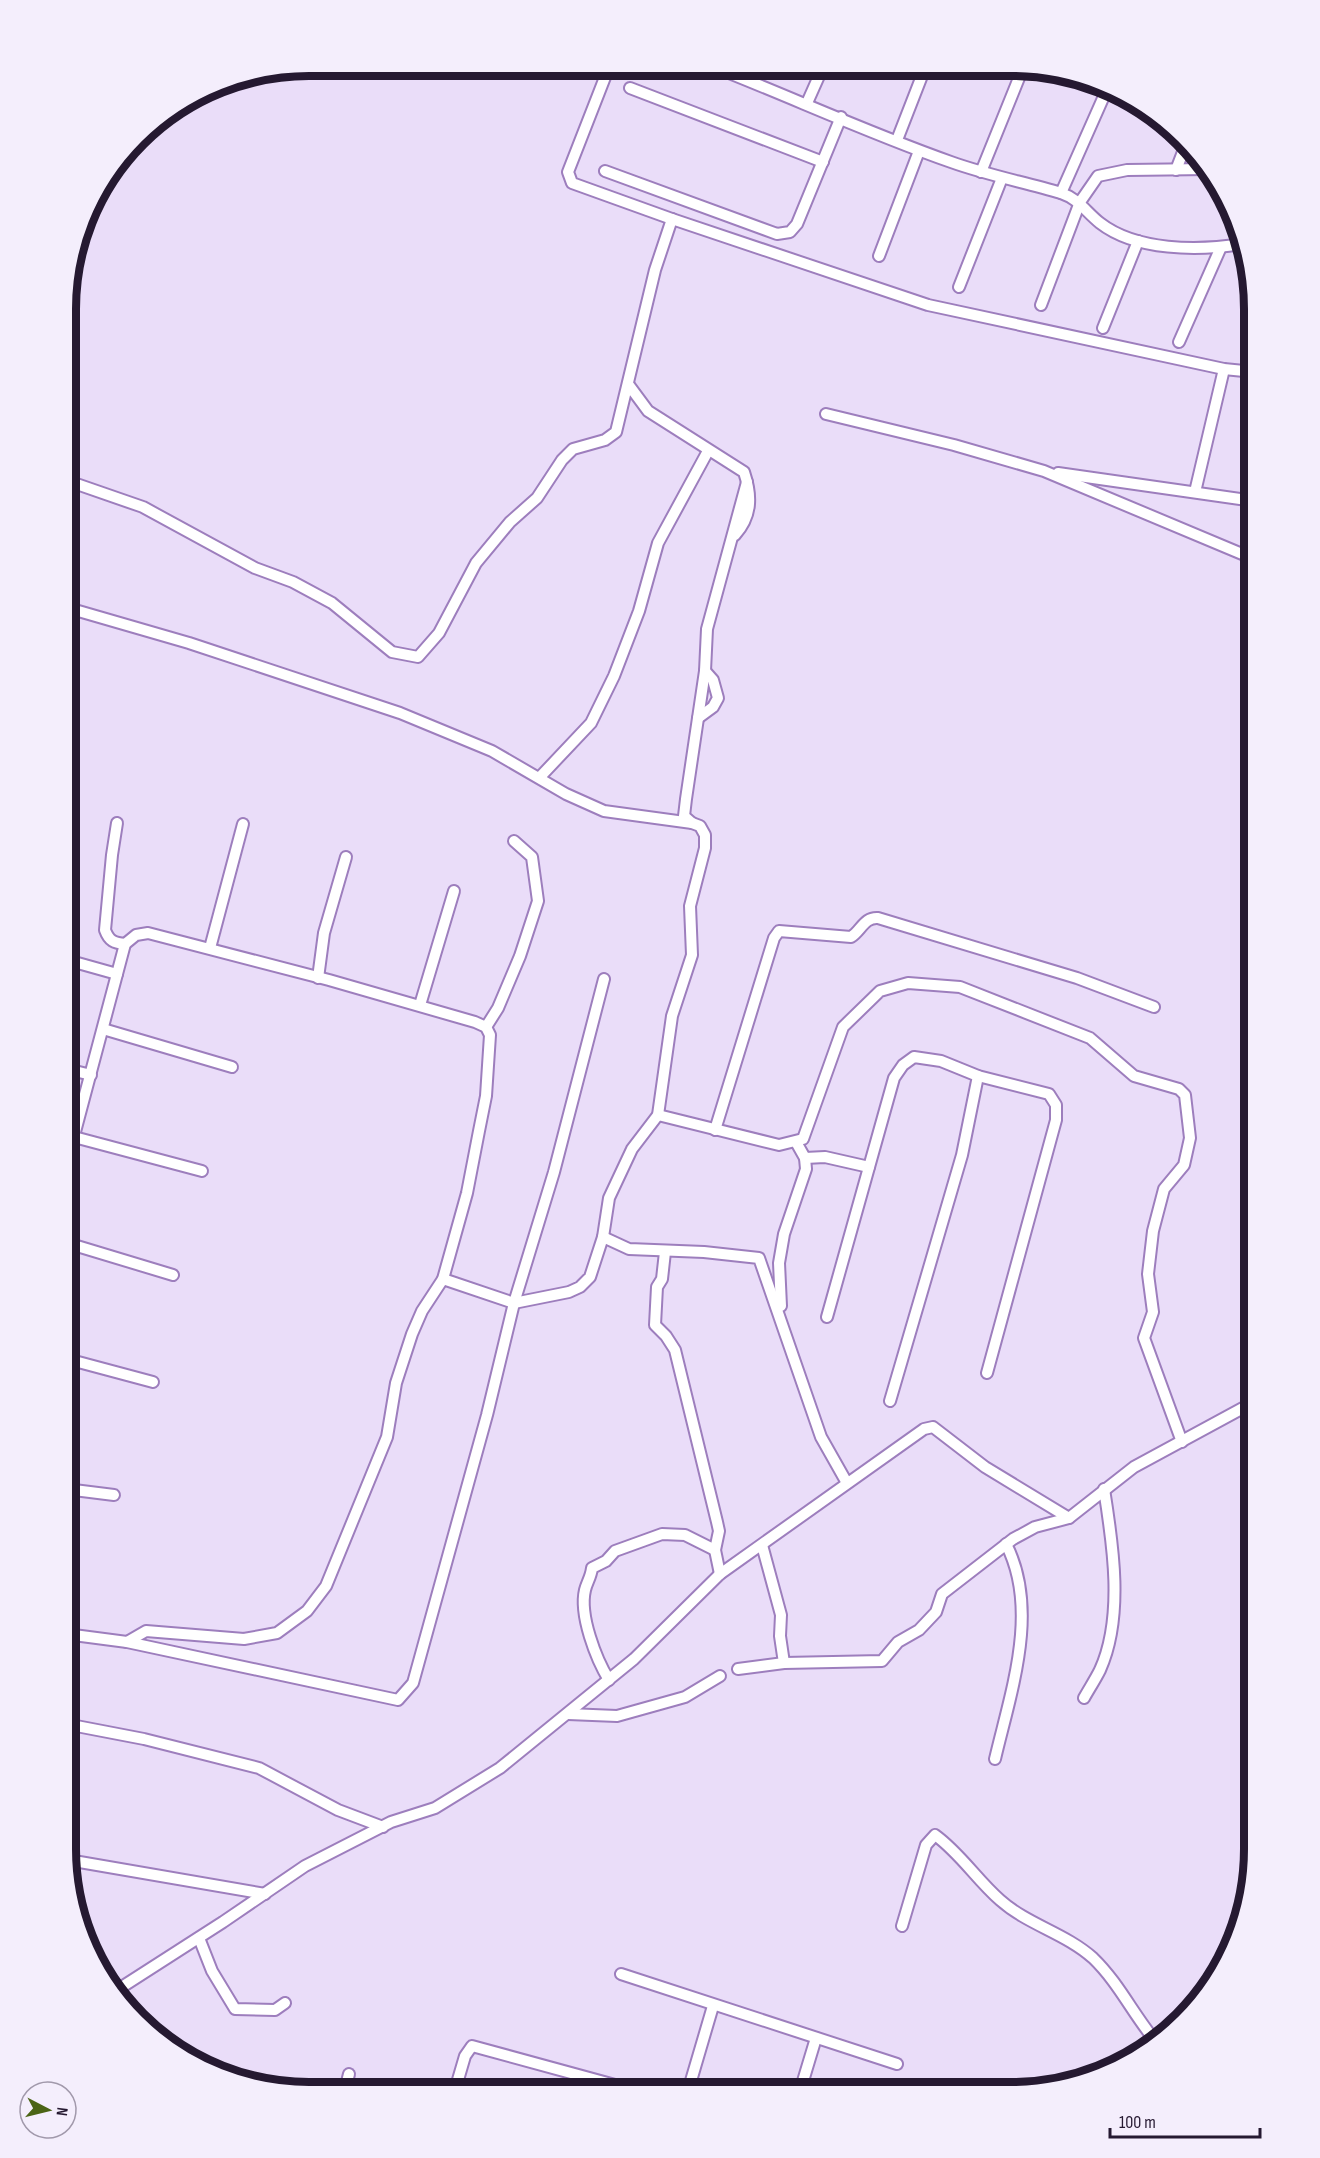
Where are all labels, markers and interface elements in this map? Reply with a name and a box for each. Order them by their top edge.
north arrow [18,2080,78,2140]
scale bar [1110,2101,1260,2139]
text: N [51,2106,71,2117]
text: 100 m [1119,2112,1156,2133]

